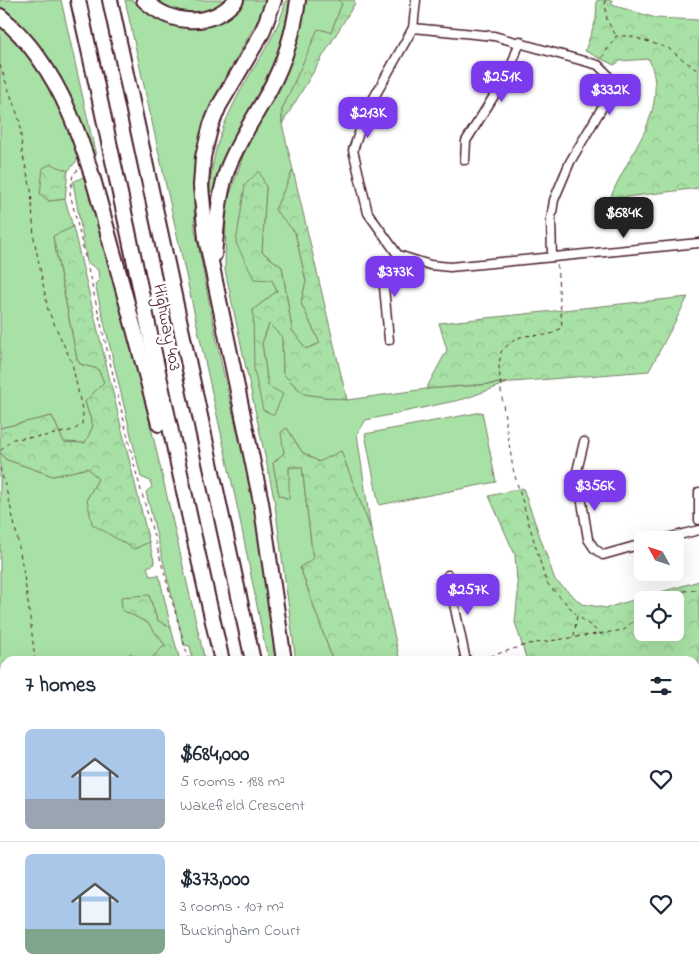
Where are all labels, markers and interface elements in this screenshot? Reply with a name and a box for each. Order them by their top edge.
pin: $251K [467,61,537,103]
text: $251K [482,65,522,89]
pin: $332K [575,74,645,116]
text: $332K [591,78,629,102]
pin: $213K [333,96,403,139]
text: $213K [349,101,387,125]
pin: $684K [589,196,659,239]
text: $684K [605,201,643,225]
pin: $373K [360,256,430,298]
text: $373K [376,260,414,284]
street label: Highway 403 [144,282,187,373]
pin: $356K [560,470,630,512]
text: $356K [575,474,615,498]
north arrow [634,531,684,581]
map controls [634,531,684,641]
pin: $257K [433,574,503,616]
text: $257K [447,578,489,602]
button: locate [634,591,684,641]
text: 7 homes [25,671,96,701]
icon: filters [647,672,675,700]
text: $684,000 [180,740,249,770]
icon: home [65,749,125,809]
icon: heart [647,765,675,793]
text: 5 rooms · 188 m² [180,770,285,794]
text: Wakefield Crescent [180,794,305,818]
text: $373,000 [180,865,250,895]
icon: home [65,874,125,934]
icon: heart [647,890,675,918]
text: 3 rooms · 107 m² [180,895,284,919]
text: Buckingham Court [180,919,301,943]

